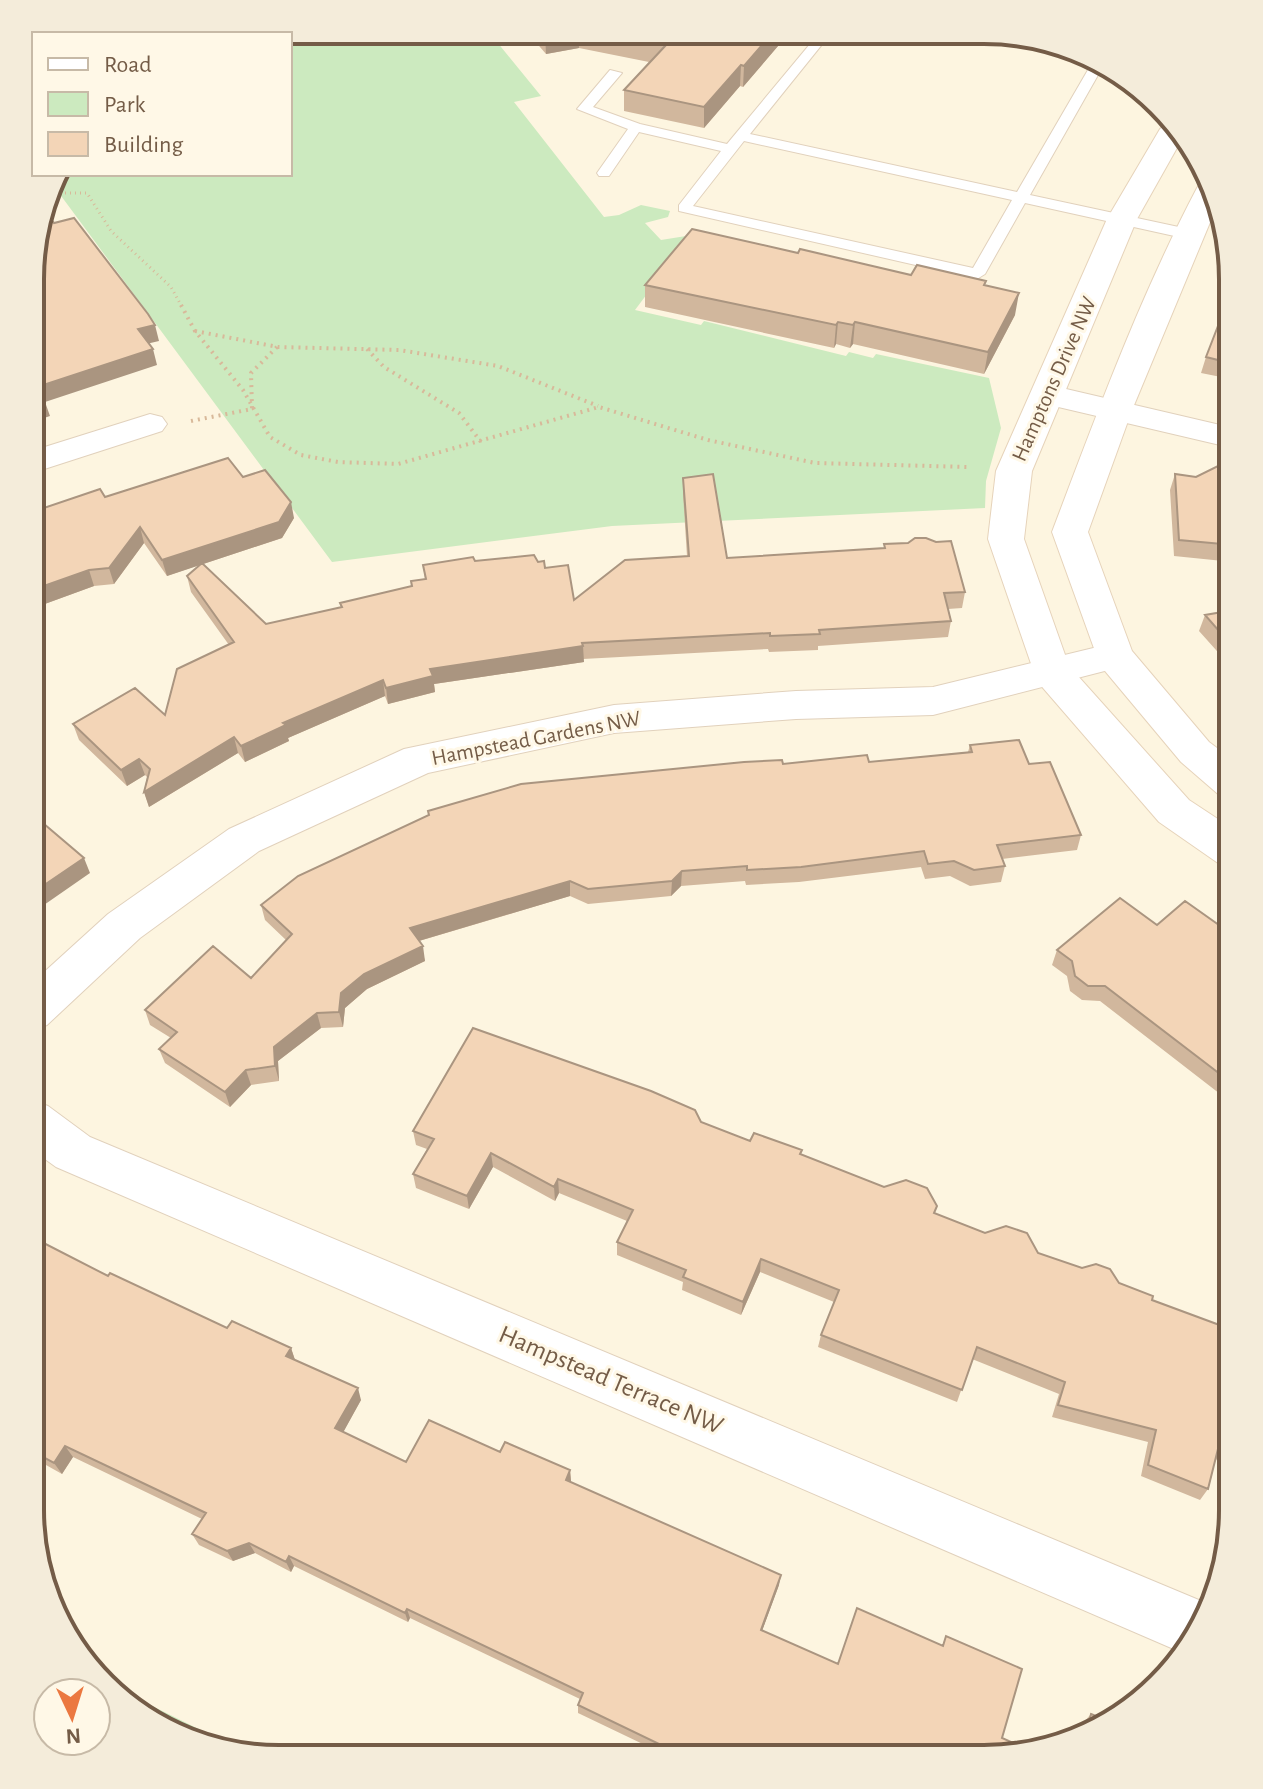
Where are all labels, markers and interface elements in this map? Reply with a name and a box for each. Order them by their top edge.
legend [32,32,292,176]
text: Road [104,53,152,77]
text: Park [104,93,145,117]
text: Building [104,133,183,157]
street label: Hamptons Drive NW [1008,293,1100,465]
street label: Hampstead Gardens NW [430,707,643,769]
street label: Hampstead Terrace NW [495,1321,728,1439]
north arrow [32,1677,112,1757]
text: N [65,1724,82,1747]

